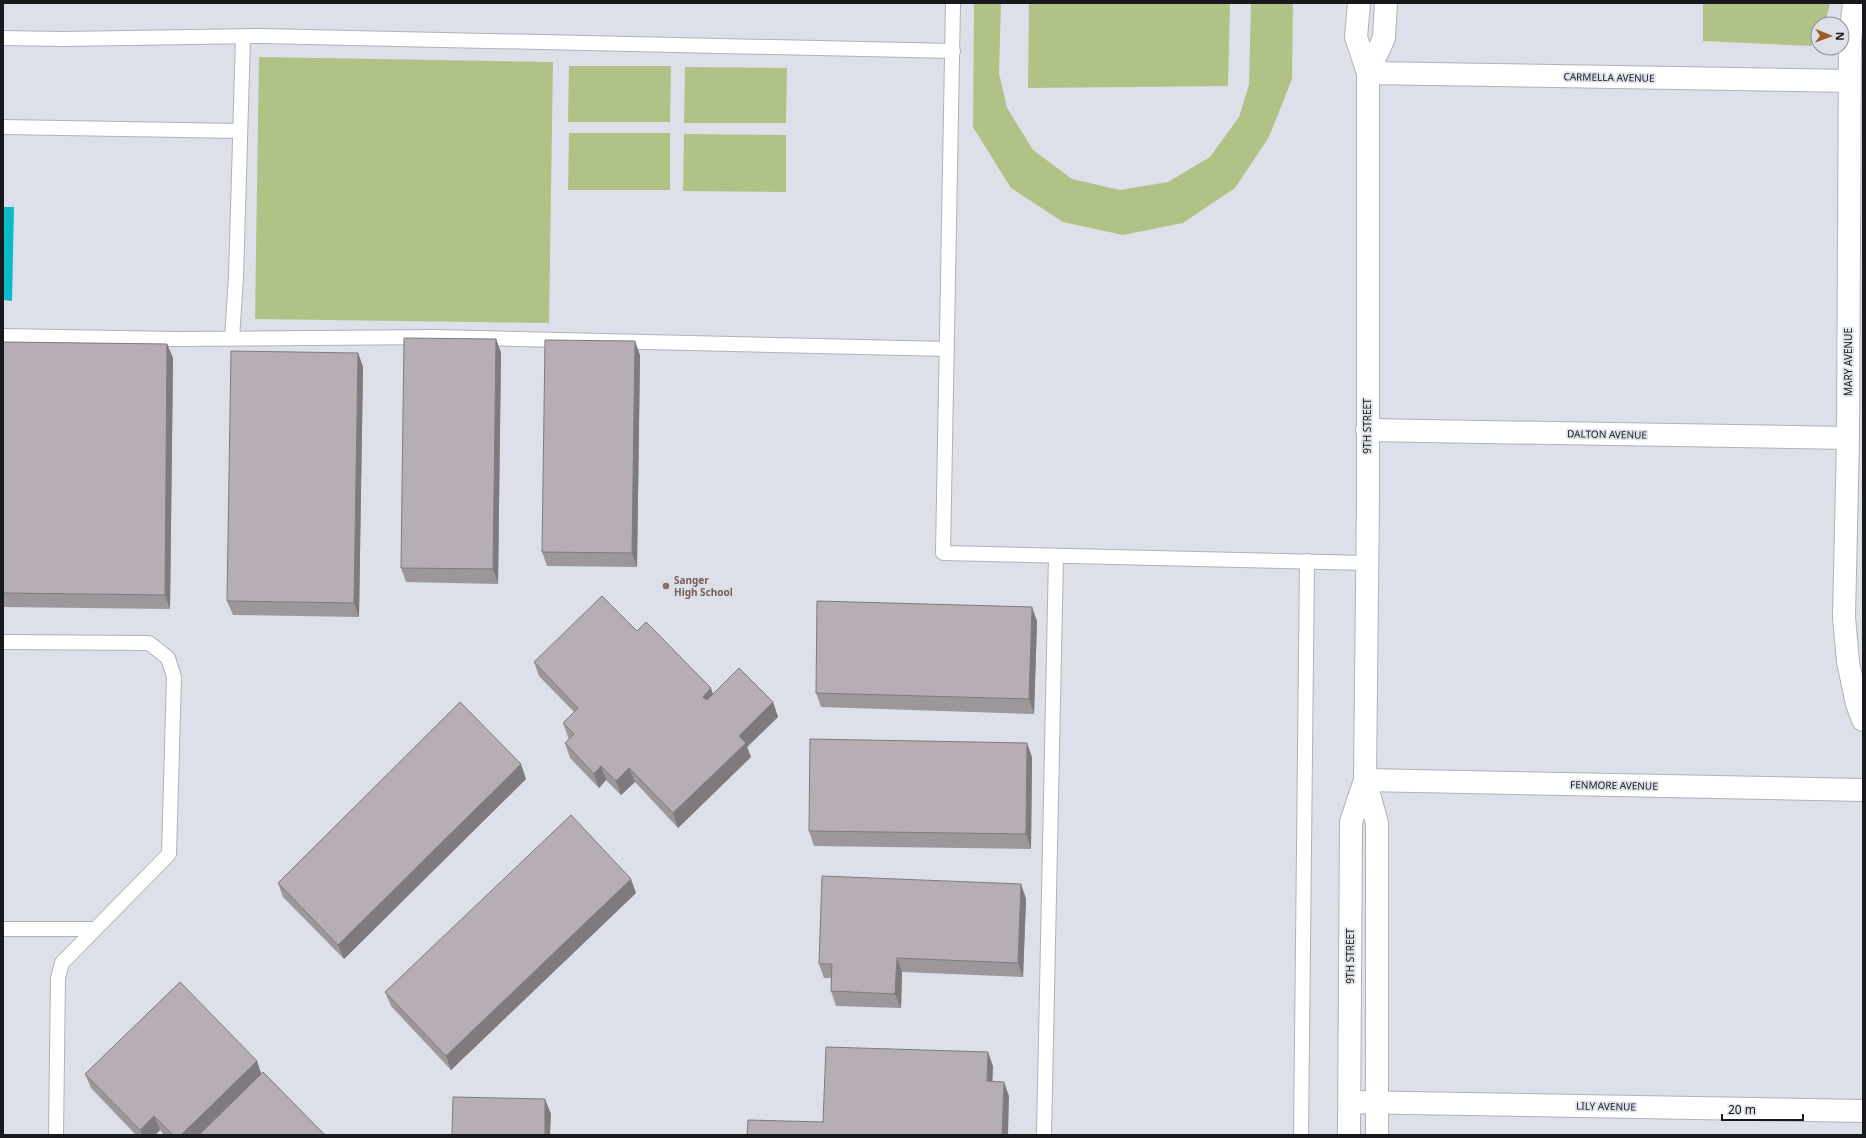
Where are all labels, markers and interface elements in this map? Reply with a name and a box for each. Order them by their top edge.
north arrow [1810,16,1850,56]
text: N [1833,32,1848,41]
street label: CARMELLA AVENUE [1563,69,1655,85]
street label: MARY AVENUE [1841,328,1855,396]
street label: 9TH STREET [1360,398,1374,454]
street label: DALTON AVENUE [1567,426,1647,442]
place label: Sanger High School [674,573,733,599]
marker: Sanger High School [661,581,671,591]
street label: FENMORE AVENUE [1570,777,1658,793]
street label: 9TH STREET [1343,928,1357,984]
scale bar [1722,1096,1803,1122]
street label: LILY AVENUE [1576,1098,1636,1114]
text: 20 m [1728,1101,1756,1118]

